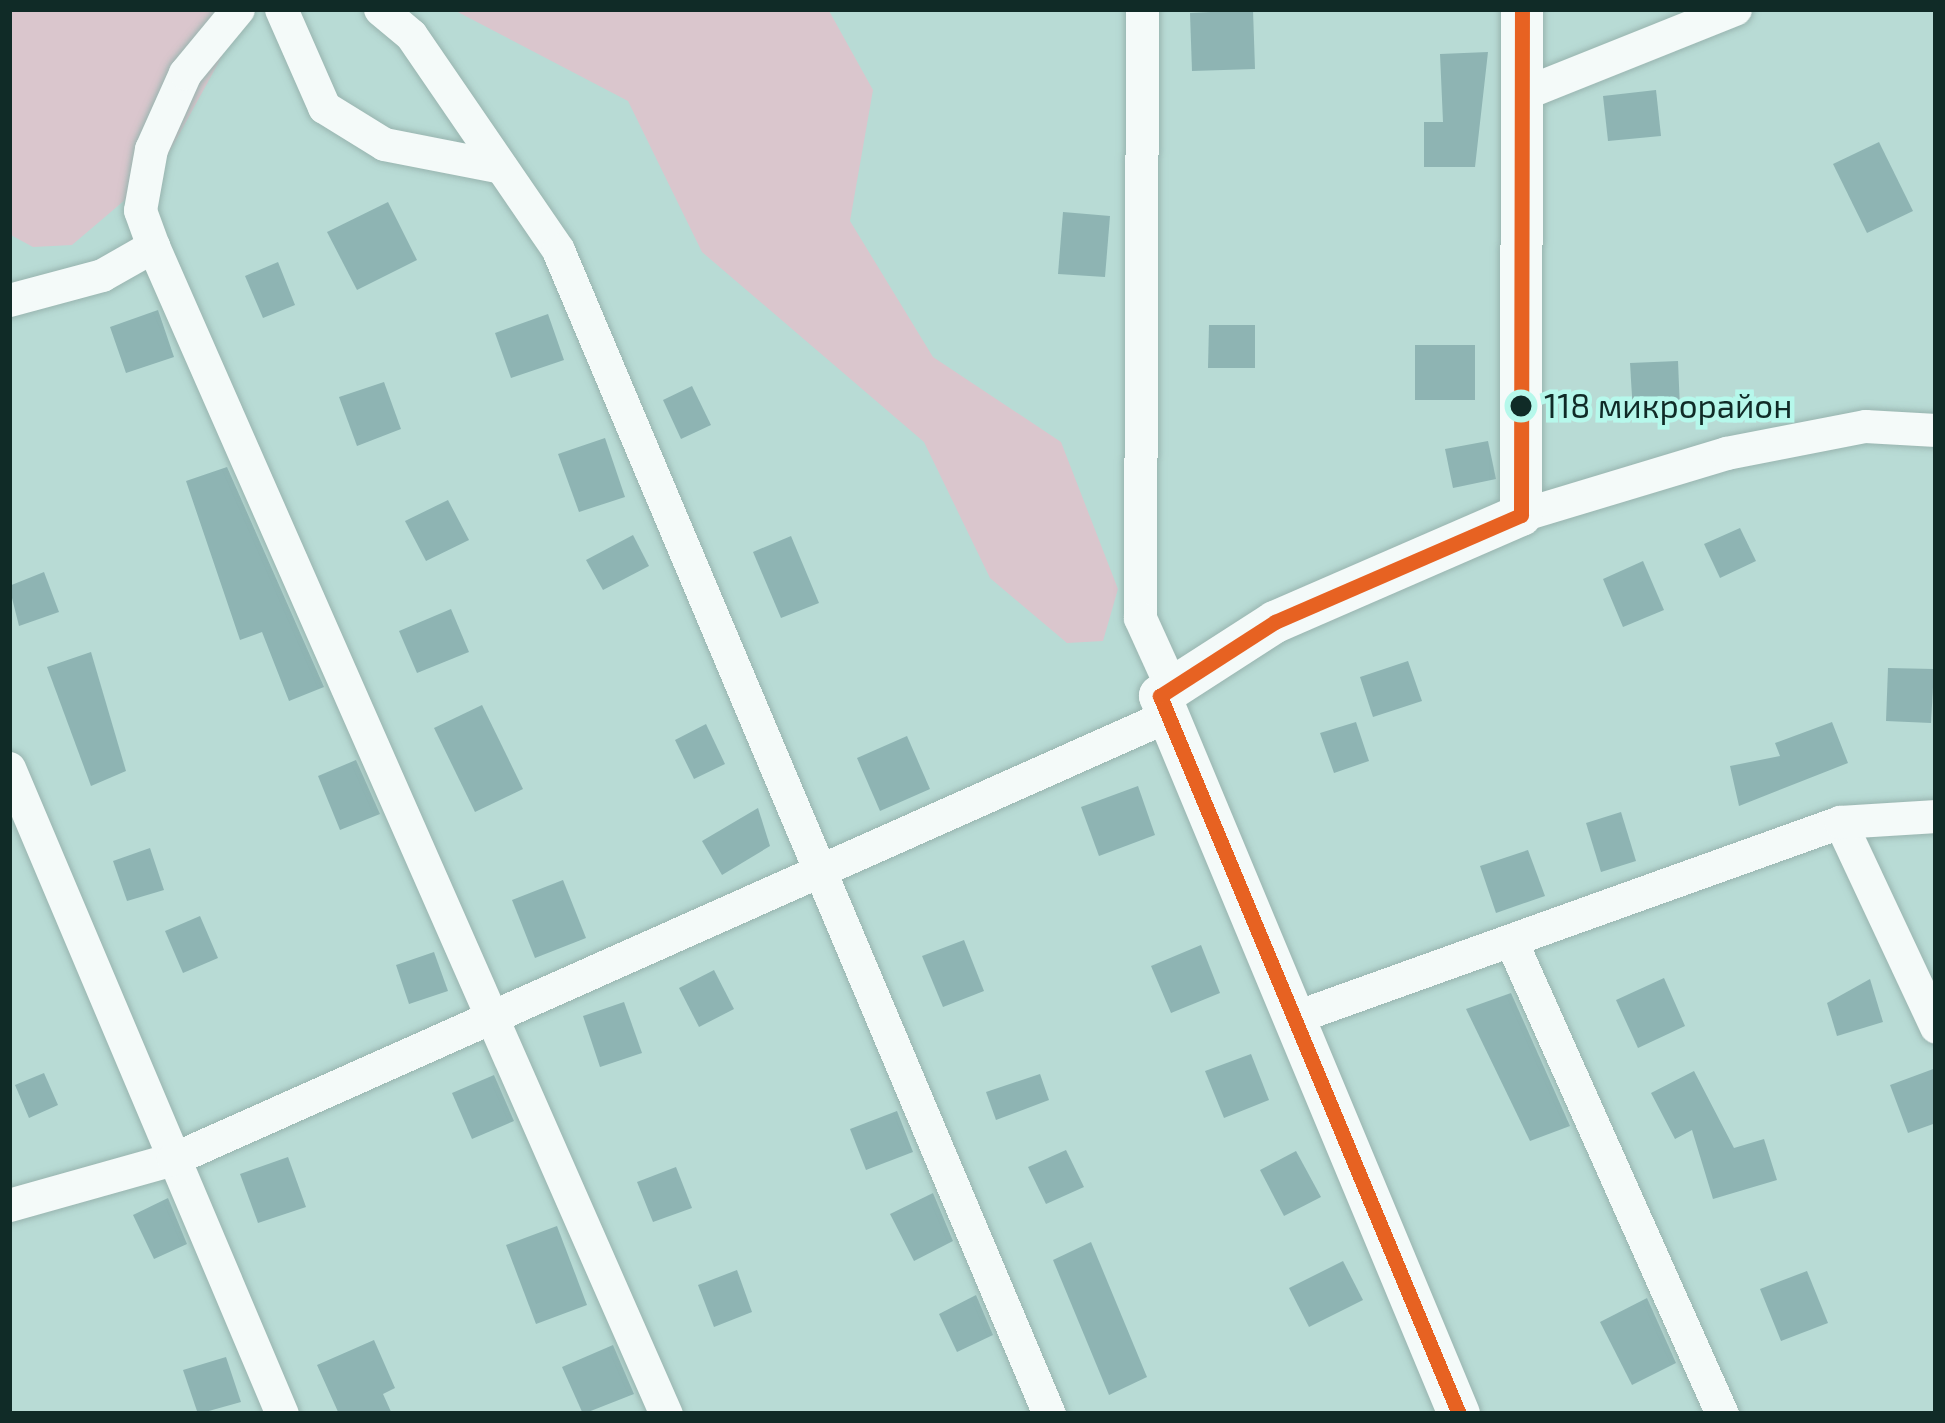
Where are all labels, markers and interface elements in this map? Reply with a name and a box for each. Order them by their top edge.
place label: 118 микрорайон [1544,386,1792,426]
marker: 118 микрорайон [1510,395,1532,417]

